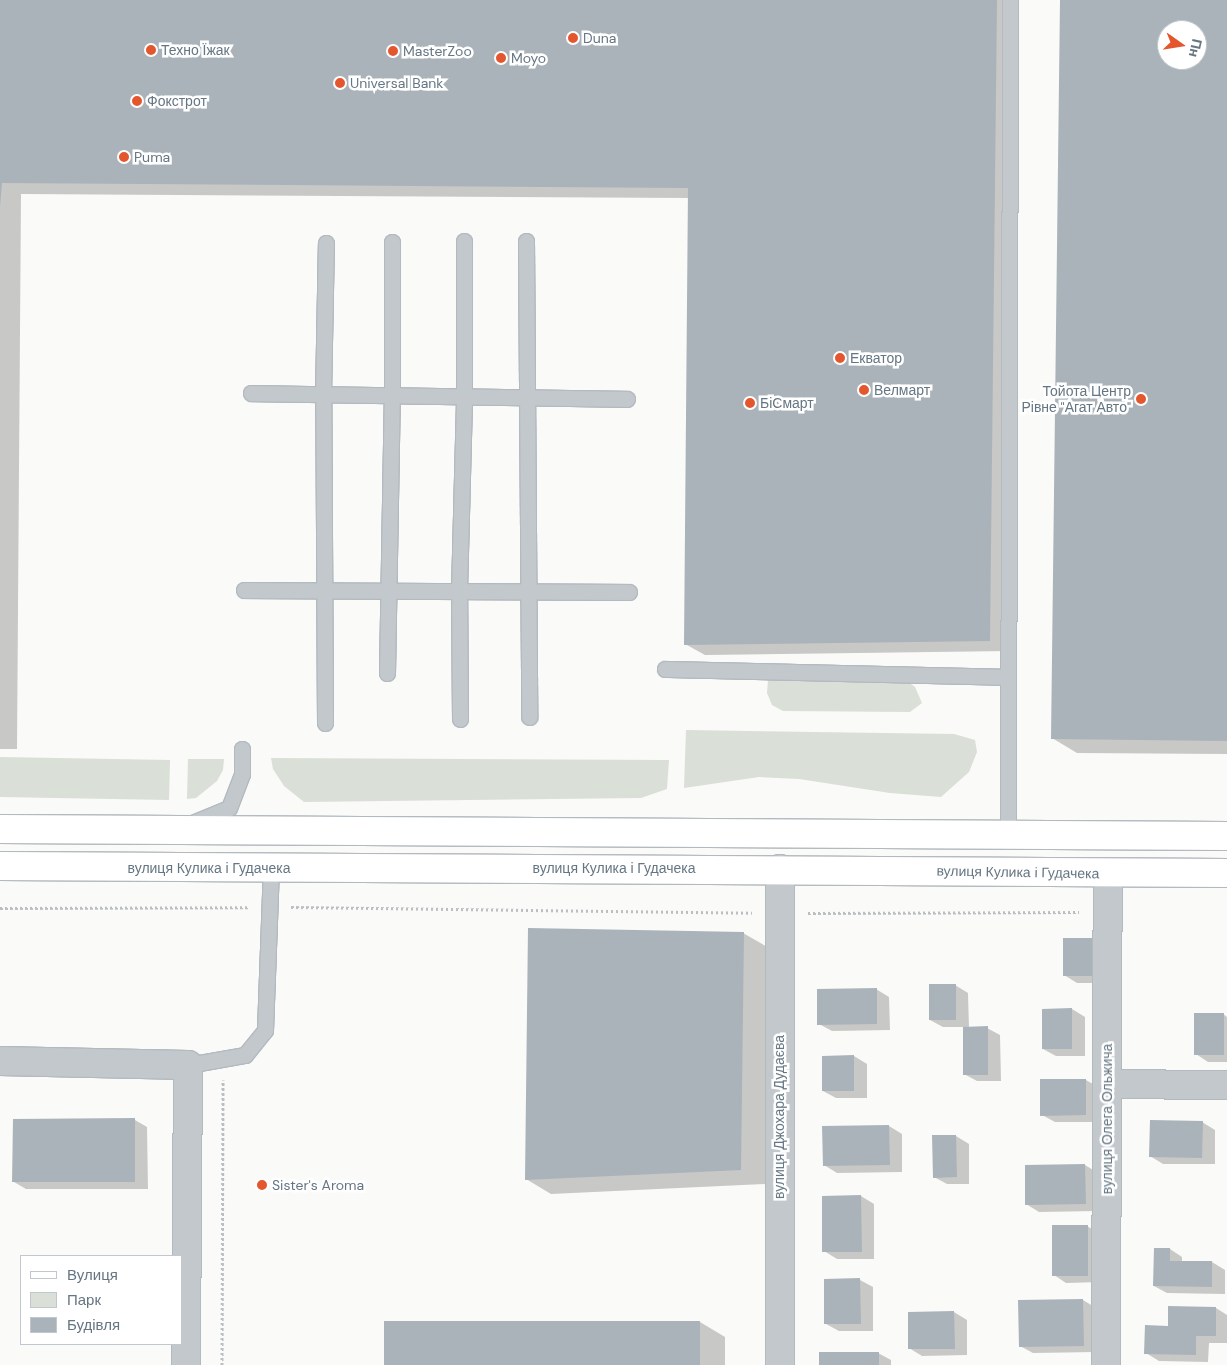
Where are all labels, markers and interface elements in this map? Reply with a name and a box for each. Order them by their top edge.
north arrow [1157,20,1207,70]
place label: Duna [583,30,616,46]
marker: Duna [567,32,579,44]
text: Пн [1185,37,1206,59]
place label: Техно Їжак [161,42,230,58]
place label: MasterZoo [403,43,472,59]
marker: Техно Їжак [145,44,157,56]
marker: MasterZoo [387,45,399,57]
place label: Moyo [511,50,546,66]
marker: Moyo [495,52,507,64]
place label: Universal Bank [350,75,443,91]
marker: Universal Bank [334,77,346,89]
place label: Фокстрот [147,93,207,109]
marker: Фокстрот [131,95,143,107]
place label: Puma [134,149,170,165]
marker: Puma [118,151,130,163]
place label: Екватор [850,350,902,366]
marker: Екватор [834,352,846,364]
place label: Велмарт [874,382,930,398]
place label: Тойота Центр Рівне "Агат Авто" [1021,383,1131,416]
marker: Велмарт [858,384,870,396]
marker: Тойота Центр Рівне "Агат Авто" [1135,393,1147,405]
place label: БіСмарт [760,395,814,411]
marker: БіСмарт [744,397,756,409]
street label: вулиця Кулика і Гудачека [128,860,290,876]
street label: вулиця Кулика і Гудачека [533,860,695,876]
street label: вулиця Кулика і Гудачека [936,862,1100,882]
street label: вулиця Джохара Дудаєва [771,1035,787,1199]
street label: вулиця Олега Ольжича [1099,1044,1115,1194]
place label: Sister's Aroma [272,1177,364,1193]
marker: Sister's Aroma [256,1179,268,1191]
legend [20,1255,182,1345]
text: Вулиця [67,1265,118,1285]
text: Парк [67,1290,101,1310]
text: Будівля [67,1315,120,1335]

